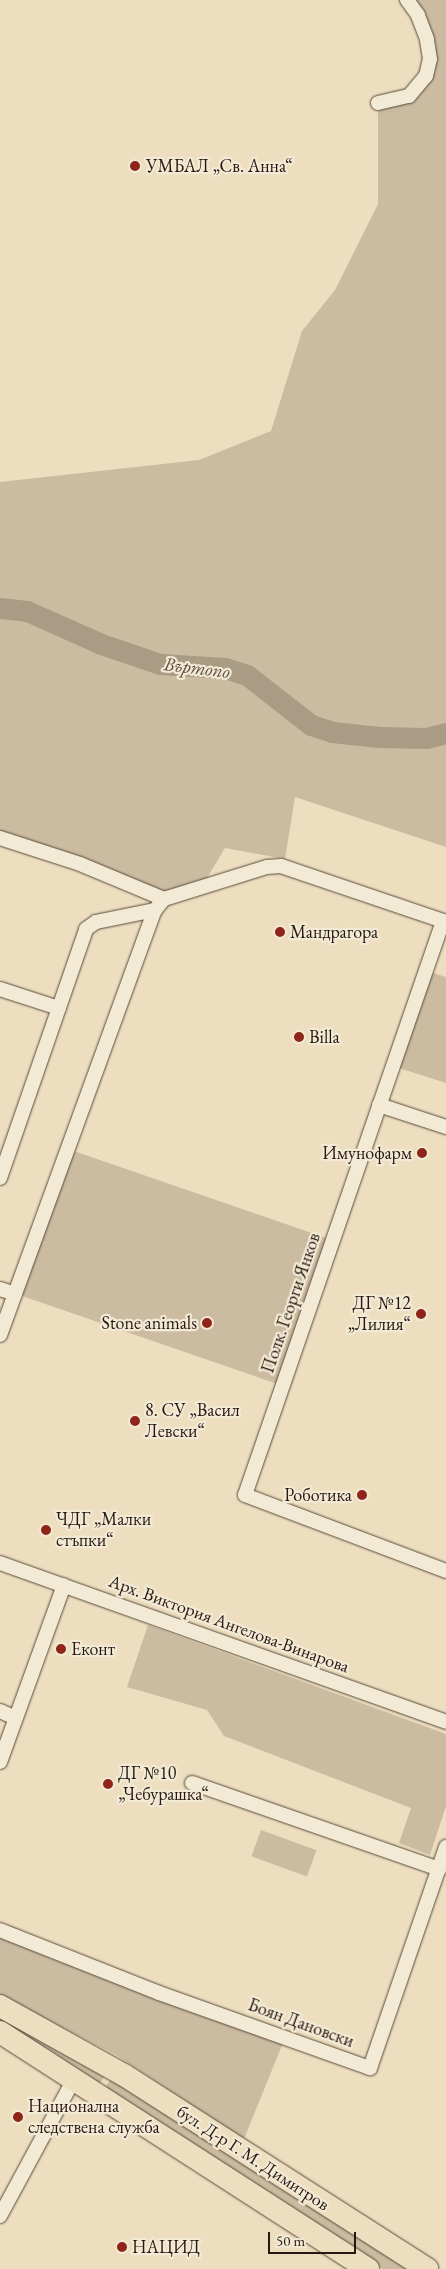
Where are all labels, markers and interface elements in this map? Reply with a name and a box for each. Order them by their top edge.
place label: УМБАЛ „Св. Анна“ [146,155,293,177]
marker: УМБАЛ „Св. Анна“ [128,159,142,173]
water label: Въртопо [163,653,231,683]
place label: Мандрагора [290,921,378,943]
marker: Мандрагора [274,926,286,938]
place label: Billa [309,1026,340,1048]
marker: Billa [293,1031,305,1043]
place label: Имунофарм [322,1142,412,1164]
marker: Имунофарм [416,1147,428,1159]
street label: Полк. Георги Янков [257,1230,325,1376]
place label: ДГ №12 „Лилия“ [347,1293,411,1336]
marker: ДГ №12 „Лилия“ [415,1308,427,1320]
place label: Stone animals [102,1312,197,1334]
marker: Stone animals [201,1317,213,1329]
place label: 8. СУ „Васил Левски“ [145,1400,240,1442]
marker: 8. СУ „Васил Левски“ [129,1415,141,1427]
place label: Роботика [284,1484,352,1506]
marker: Роботика [356,1489,368,1501]
place label: ЧДГ „Малки стъпки“ [56,1509,151,1552]
marker: ЧДГ „Малки стъпки“ [40,1524,52,1536]
street label: Арх. Виктория Ангелова-Винарова [106,1570,352,1678]
place label: Еконт [71,1638,115,1660]
marker: Еконт [55,1643,67,1655]
place label: ДГ №10 „Чебурашка“ [118,1763,209,1806]
marker: ДГ №10 „Чебурашка“ [102,1778,114,1790]
street label: Боян Дановски [245,1994,357,2052]
place label: Национална следствена служба [28,2096,160,2138]
street label: бул. Д-р Г. М. Димитров [173,2101,333,2215]
marker: Национална следствена служба [12,2111,24,2123]
scale bar [271,2222,358,2254]
text: 50 m [276,2231,305,2250]
place label: НАЦИД [132,2236,200,2258]
marker: НАЦИД [116,2241,128,2253]

